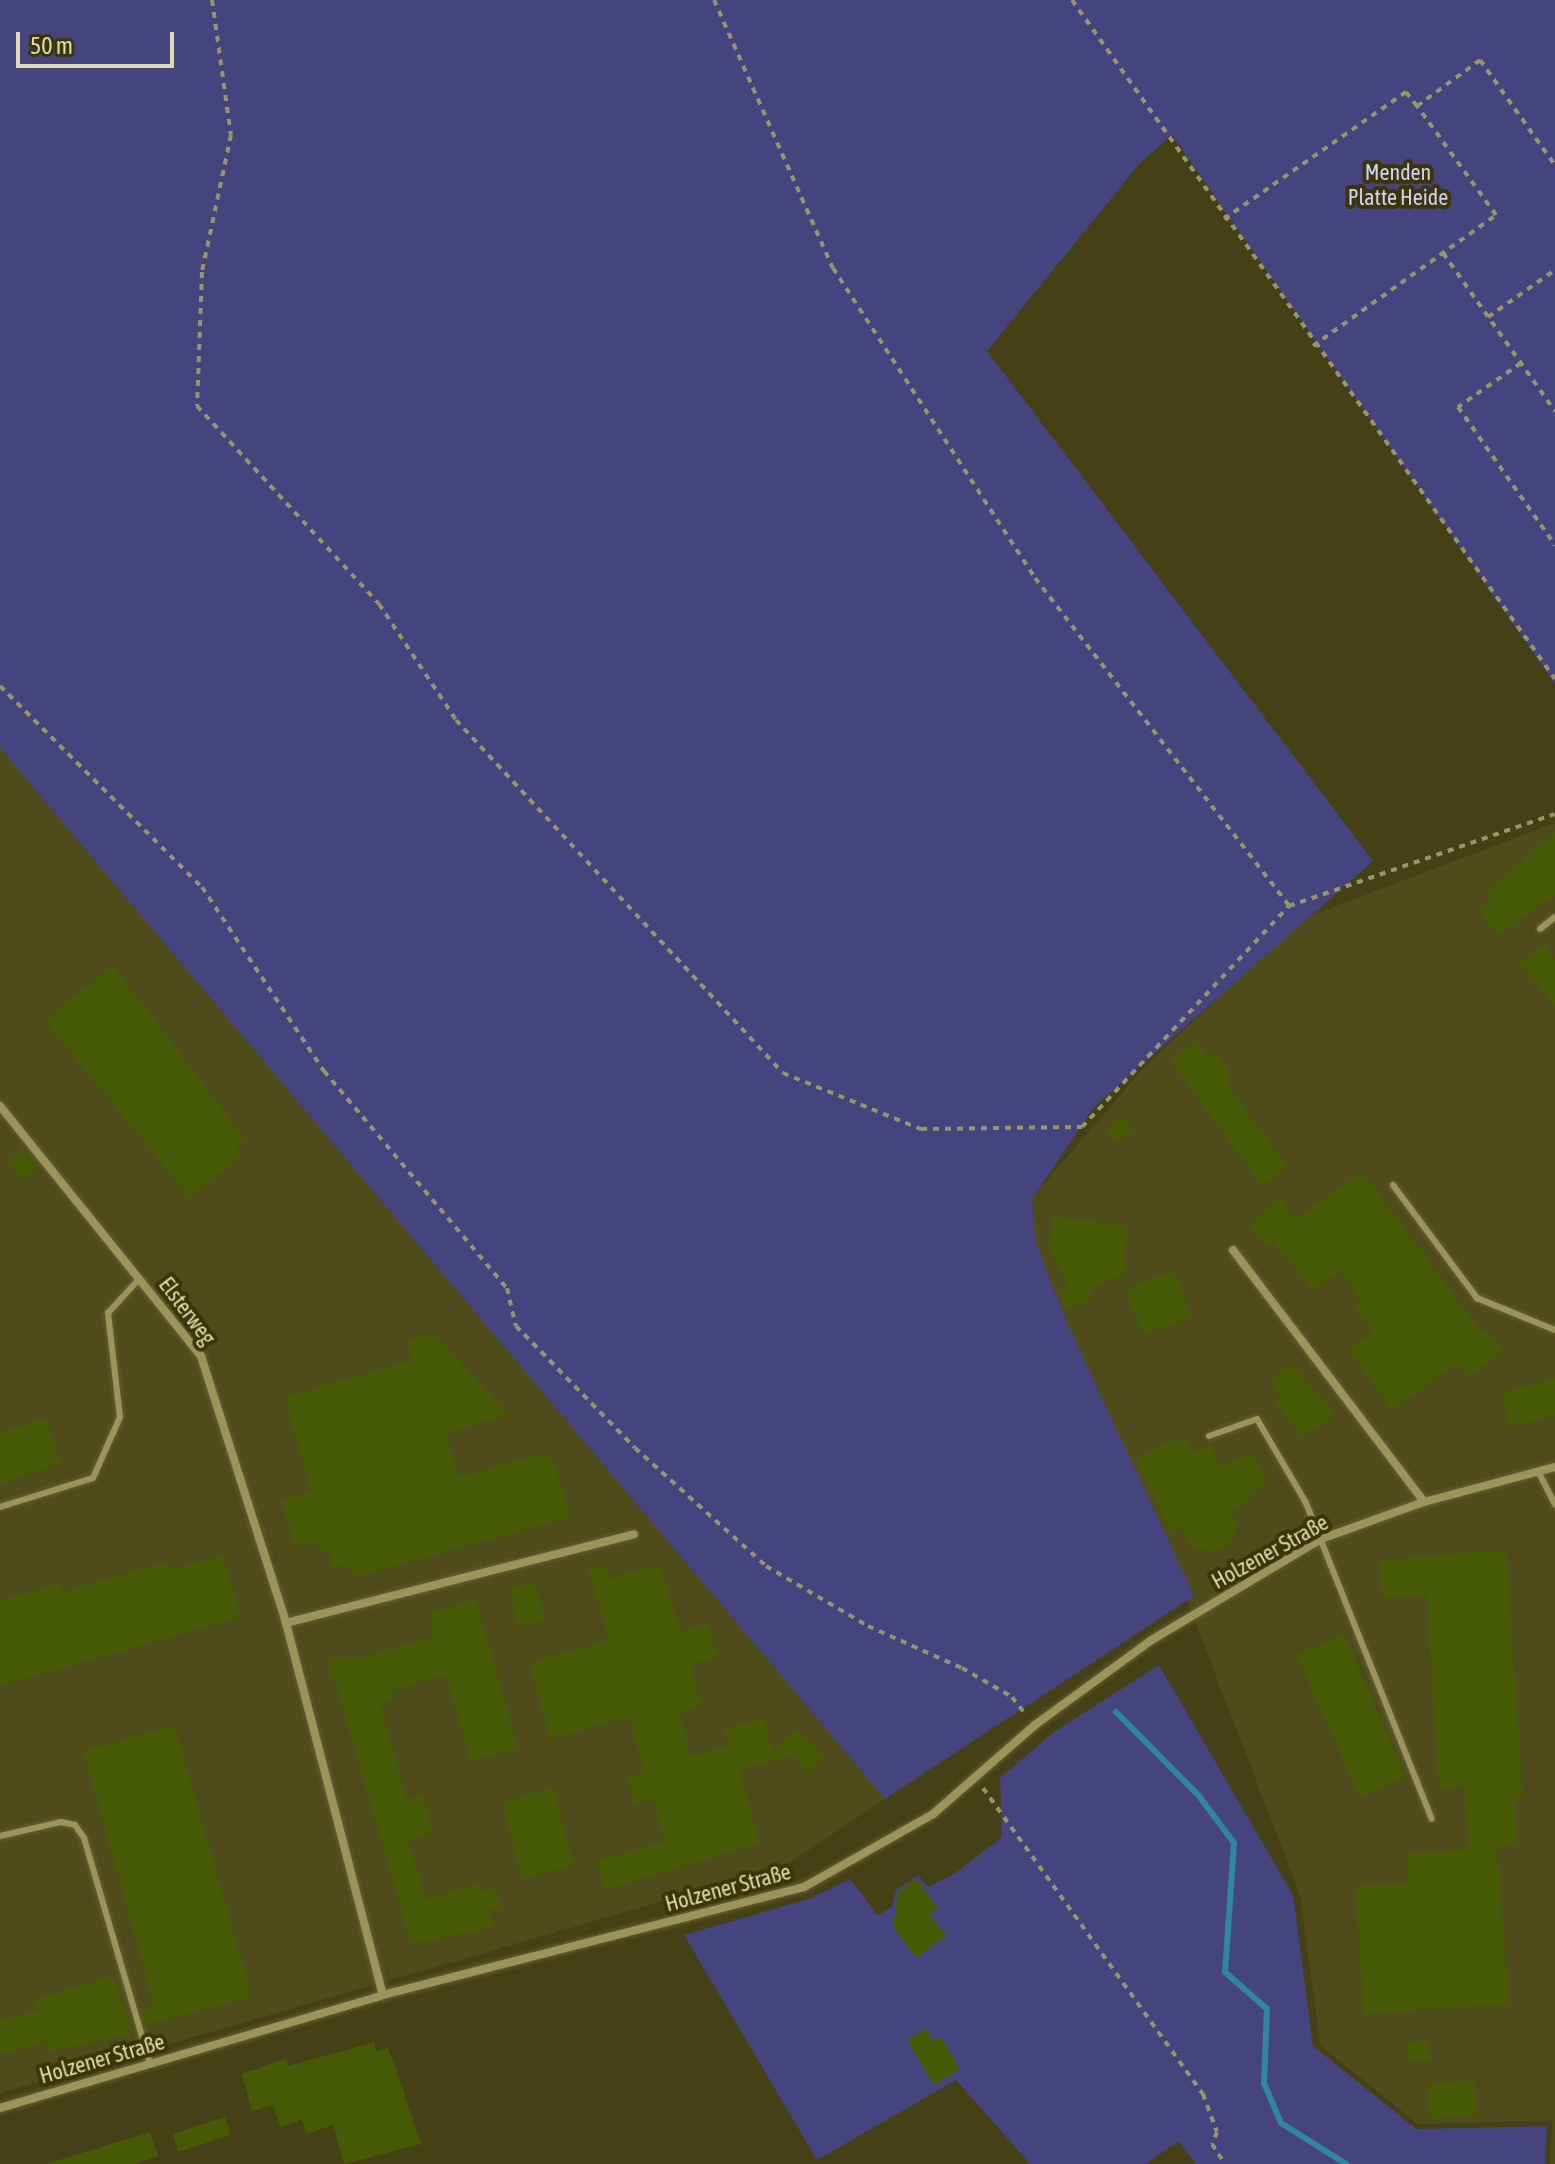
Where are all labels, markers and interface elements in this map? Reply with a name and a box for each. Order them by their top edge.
scale bar [20,16,178,66]
text: 50 m [30,32,73,59]
park label: Menden Platte Heide [1348,159,1448,210]
street label: Elsterweg [153,1272,221,1350]
street label: Holzener Straße [1207,1509,1333,1595]
street label: Holzener Straße [662,1859,794,1917]
street label: Holzener Straße [36,2029,168,2089]

